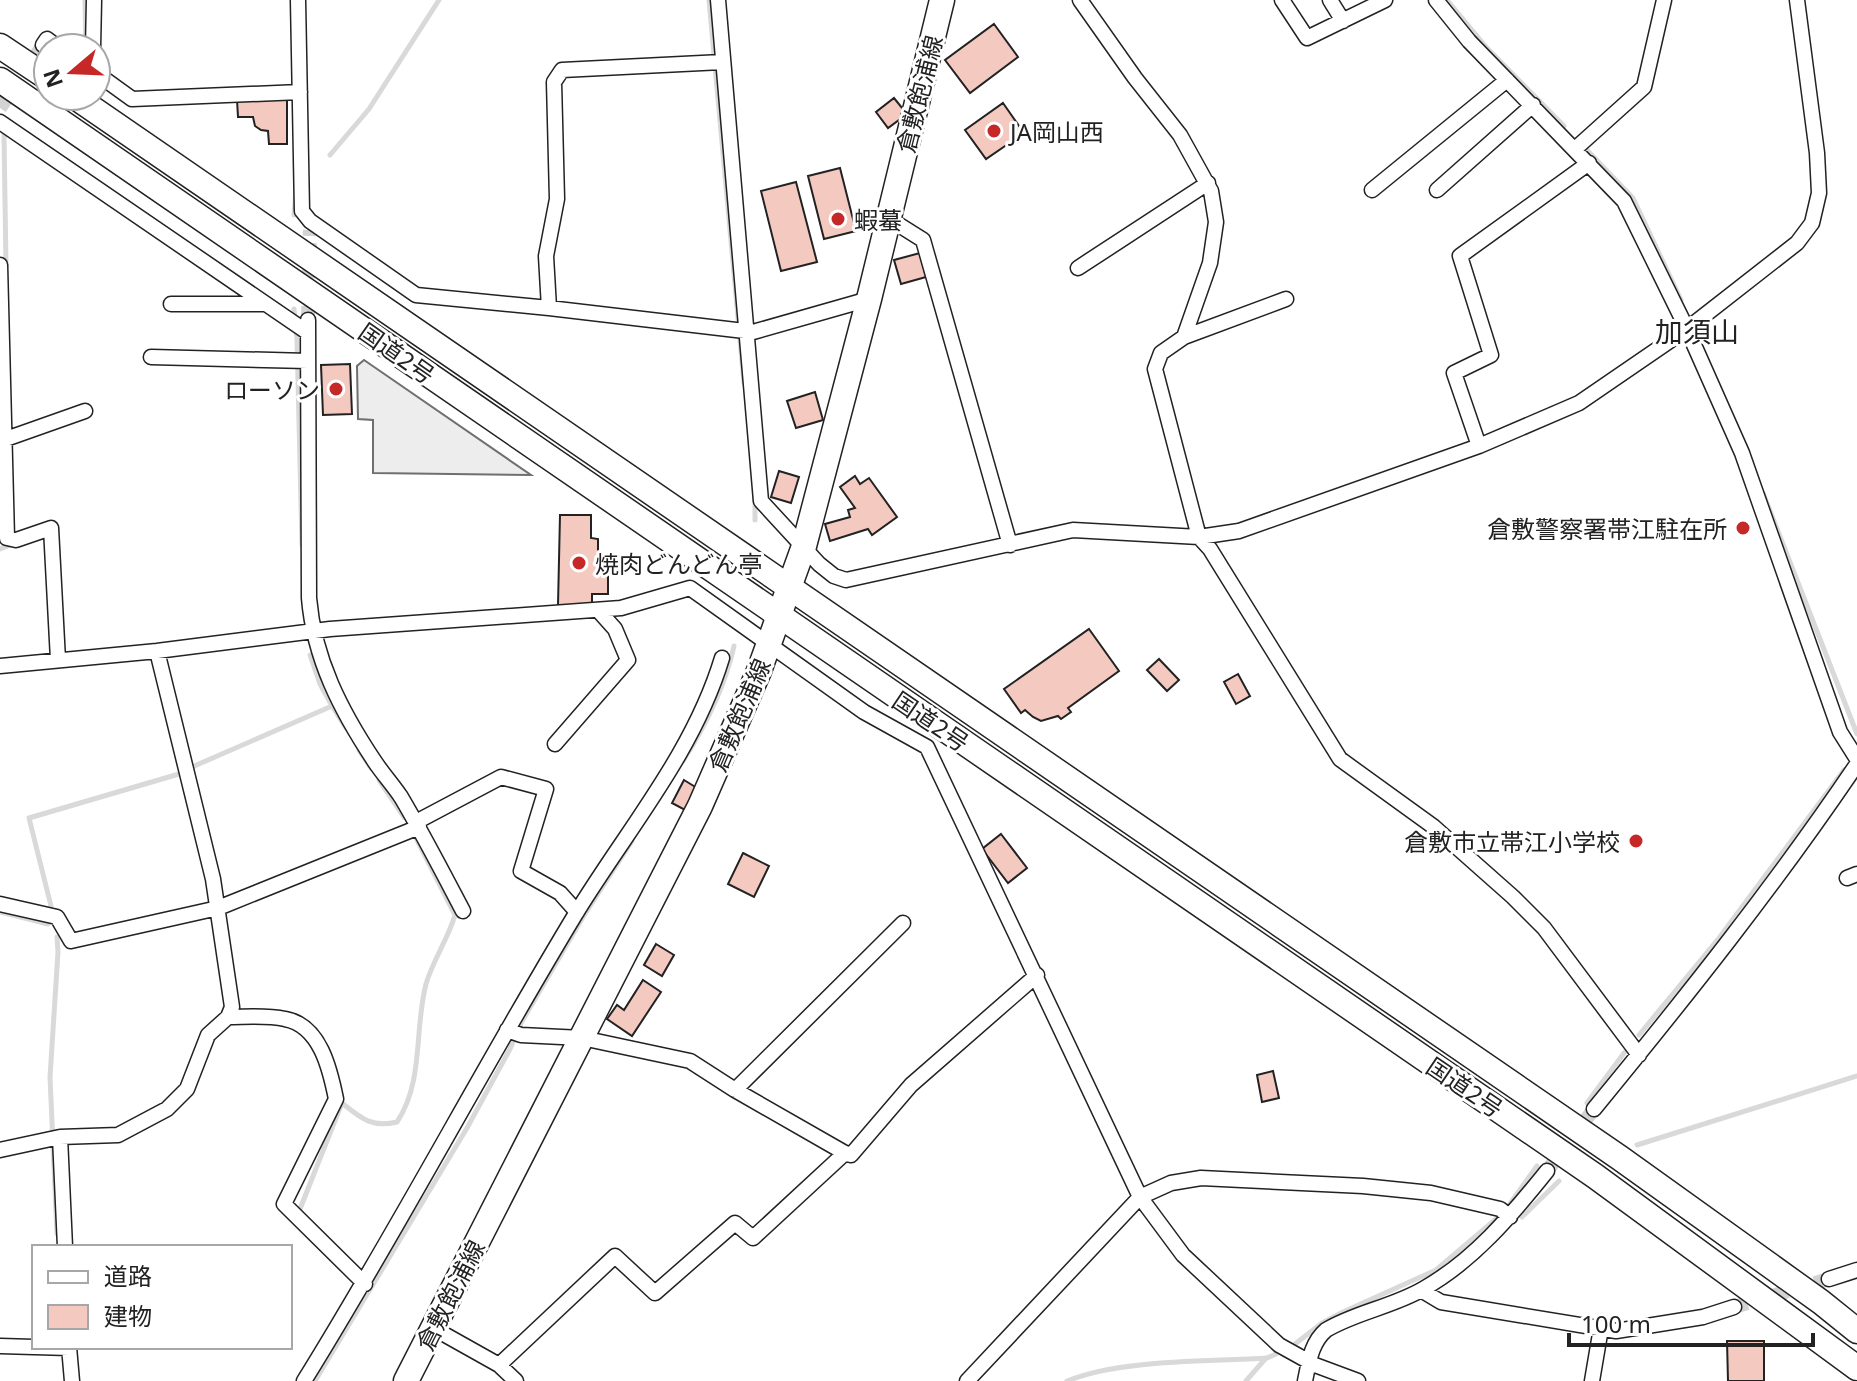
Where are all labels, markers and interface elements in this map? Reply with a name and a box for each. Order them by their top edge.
north arrow [32,32,112,112]
street label: 倉敷飽浦線 [888,32,950,156]
text: N [35,65,69,92]
place label: JA岡山西 [1008,115,1104,148]
marker: JA岡山西 [985,122,1003,140]
place label: 蝦蟇 [854,203,902,236]
marker: 蝦蟇 [829,210,847,228]
district label: 加須山 [1655,312,1739,350]
street label: 国道2号 [352,315,442,391]
place label: ローソン [224,373,320,406]
marker: ローソン [327,380,345,398]
place label: 倉敷警察署帯江駐在所 [1487,512,1727,545]
marker: 倉敷警察署帯江駐在所 [1734,519,1752,537]
place label: 焼肉どんどん亭 [595,547,762,580]
marker: 焼肉どんどん亭 [570,554,588,572]
street label: 倉敷飽浦線 [700,653,778,777]
street label: 国道2号 [886,683,976,759]
place label: 倉敷市立帯江小学校 [1404,825,1620,858]
marker: 倉敷市立帯江小学校 [1627,832,1645,850]
street label: 国道2号 [1420,1049,1510,1125]
street label: 倉敷飽浦線 [408,1234,492,1356]
legend [32,1245,292,1349]
text: 道路 [104,1259,152,1292]
scale bar [1569,1297,1813,1347]
text: 建物 [104,1299,152,1332]
text: 100 m [1581,1307,1651,1340]

